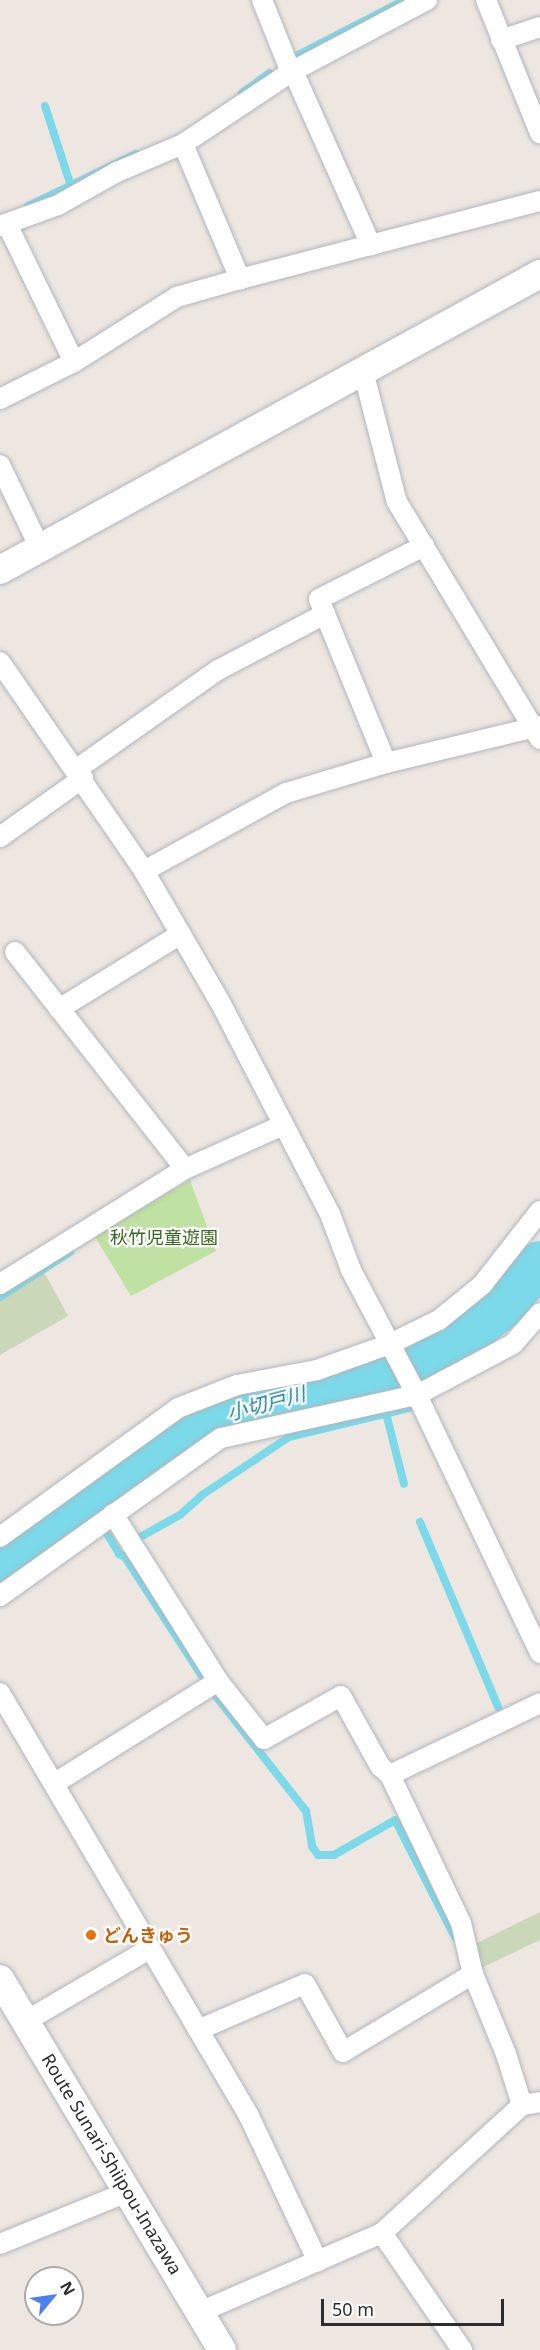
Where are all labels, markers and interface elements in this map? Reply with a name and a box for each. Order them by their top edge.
park label: 秋竹児童遊園 [110,1226,218,1248]
water label: 小切戸川 [224,1381,308,1425]
place label: どんきゅう [103,1924,193,1946]
marker: どんきゅう [84,1928,98,1942]
street label: Route Sunari-Shiipou-Inazawa [37,2050,187,2278]
north arrow [24,2266,84,2326]
text: N [55,2277,81,2299]
scale bar [324,2287,507,2325]
text: 50 m [332,2297,374,2321]

